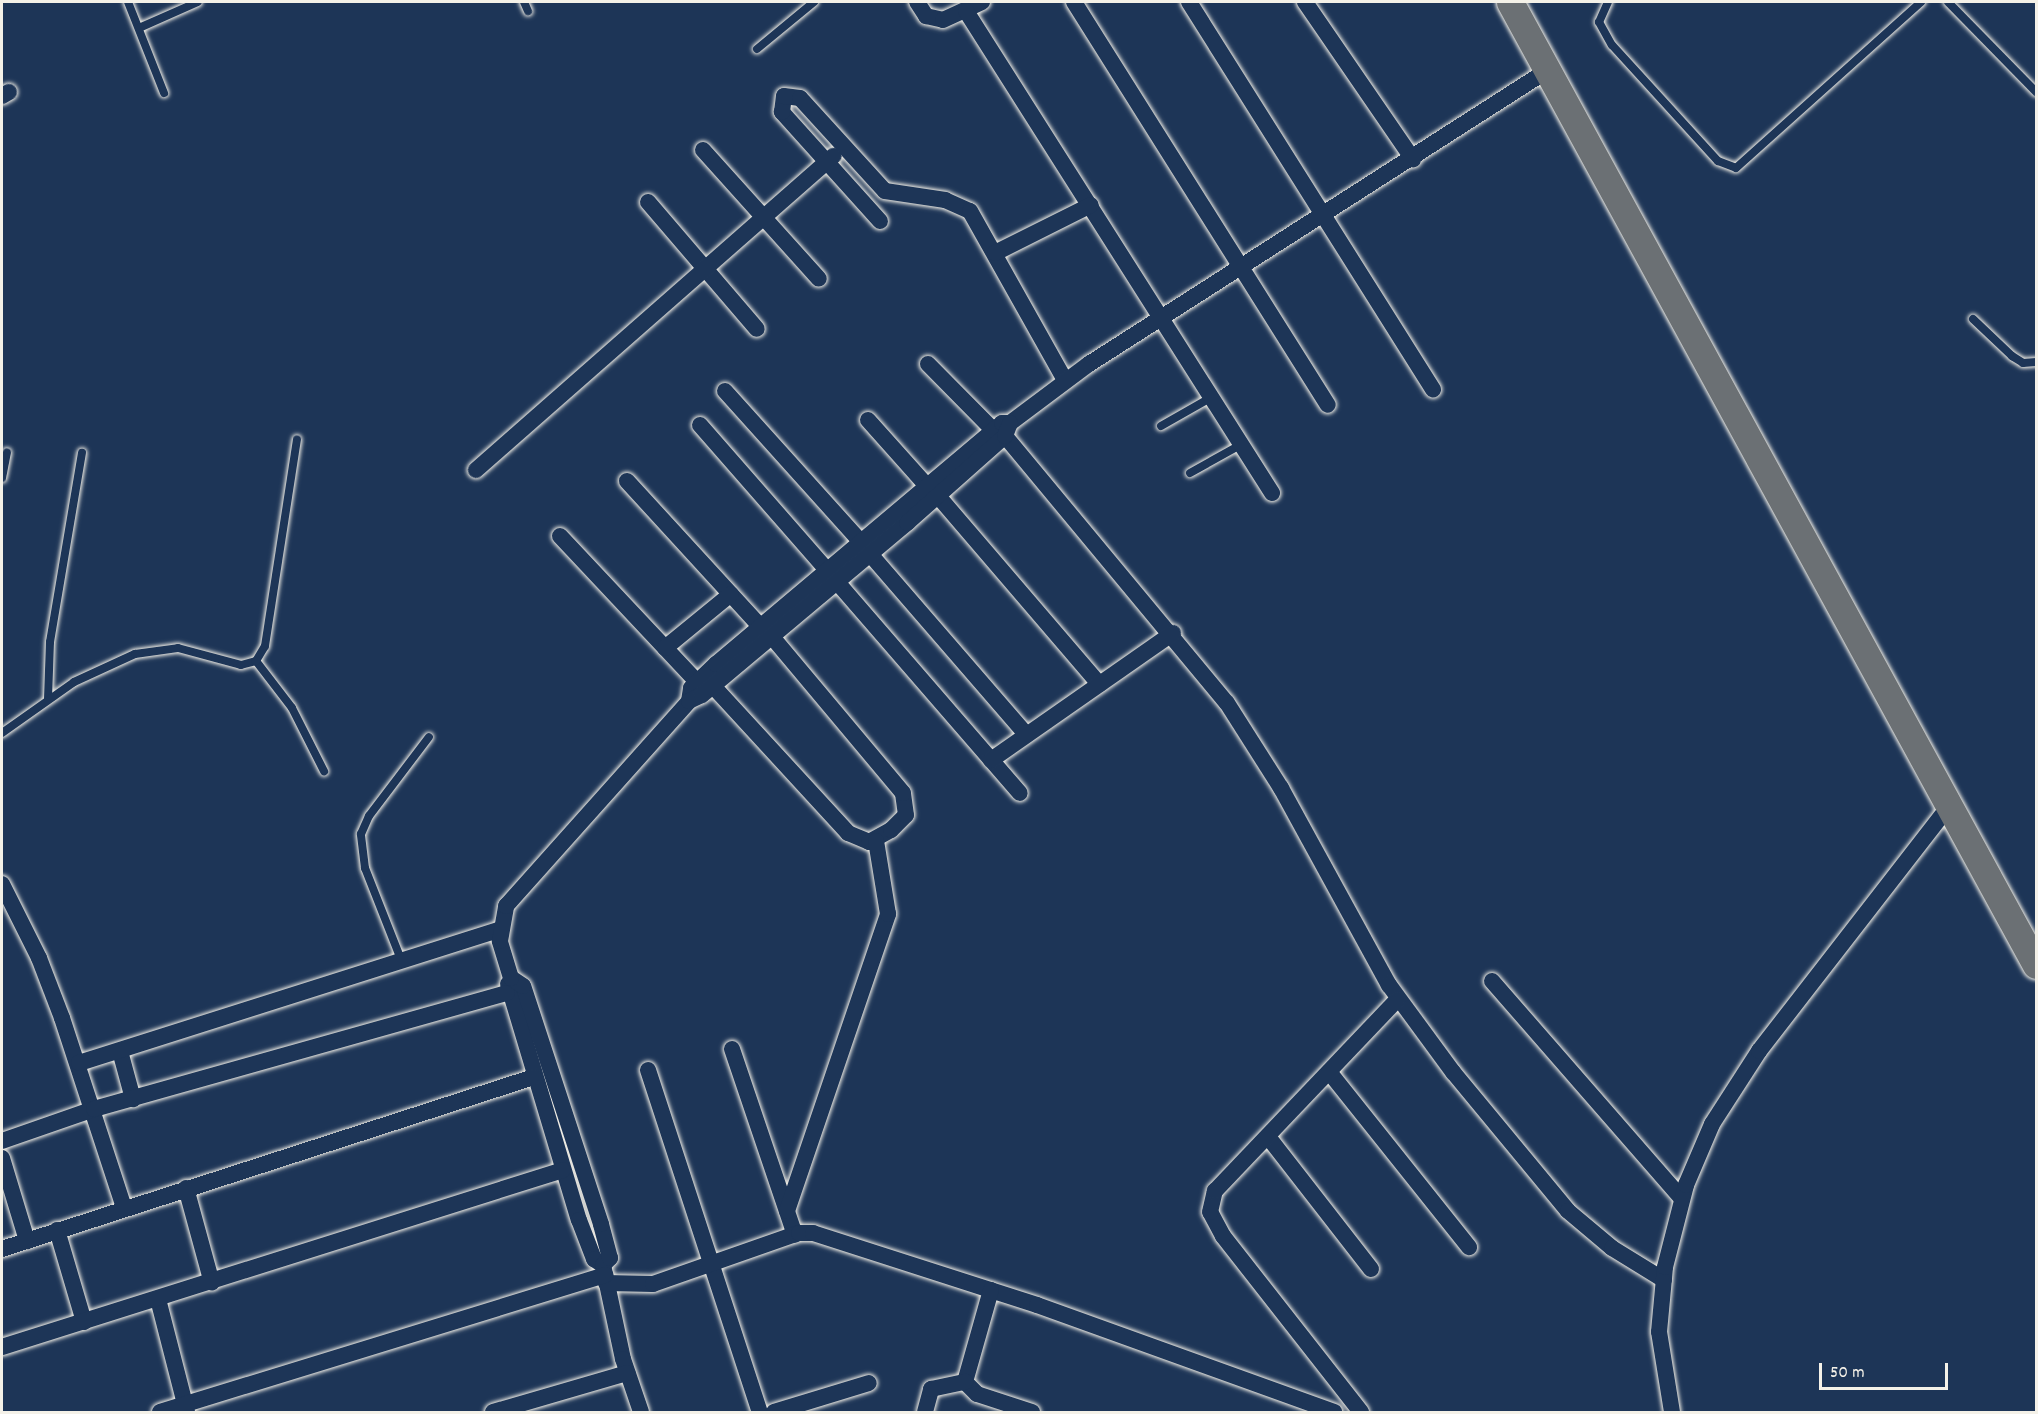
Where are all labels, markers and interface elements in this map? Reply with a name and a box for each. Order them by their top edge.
scale bar [1822,1351,1951,1389]
text: 50 m [1830,1361,1865,1386]

